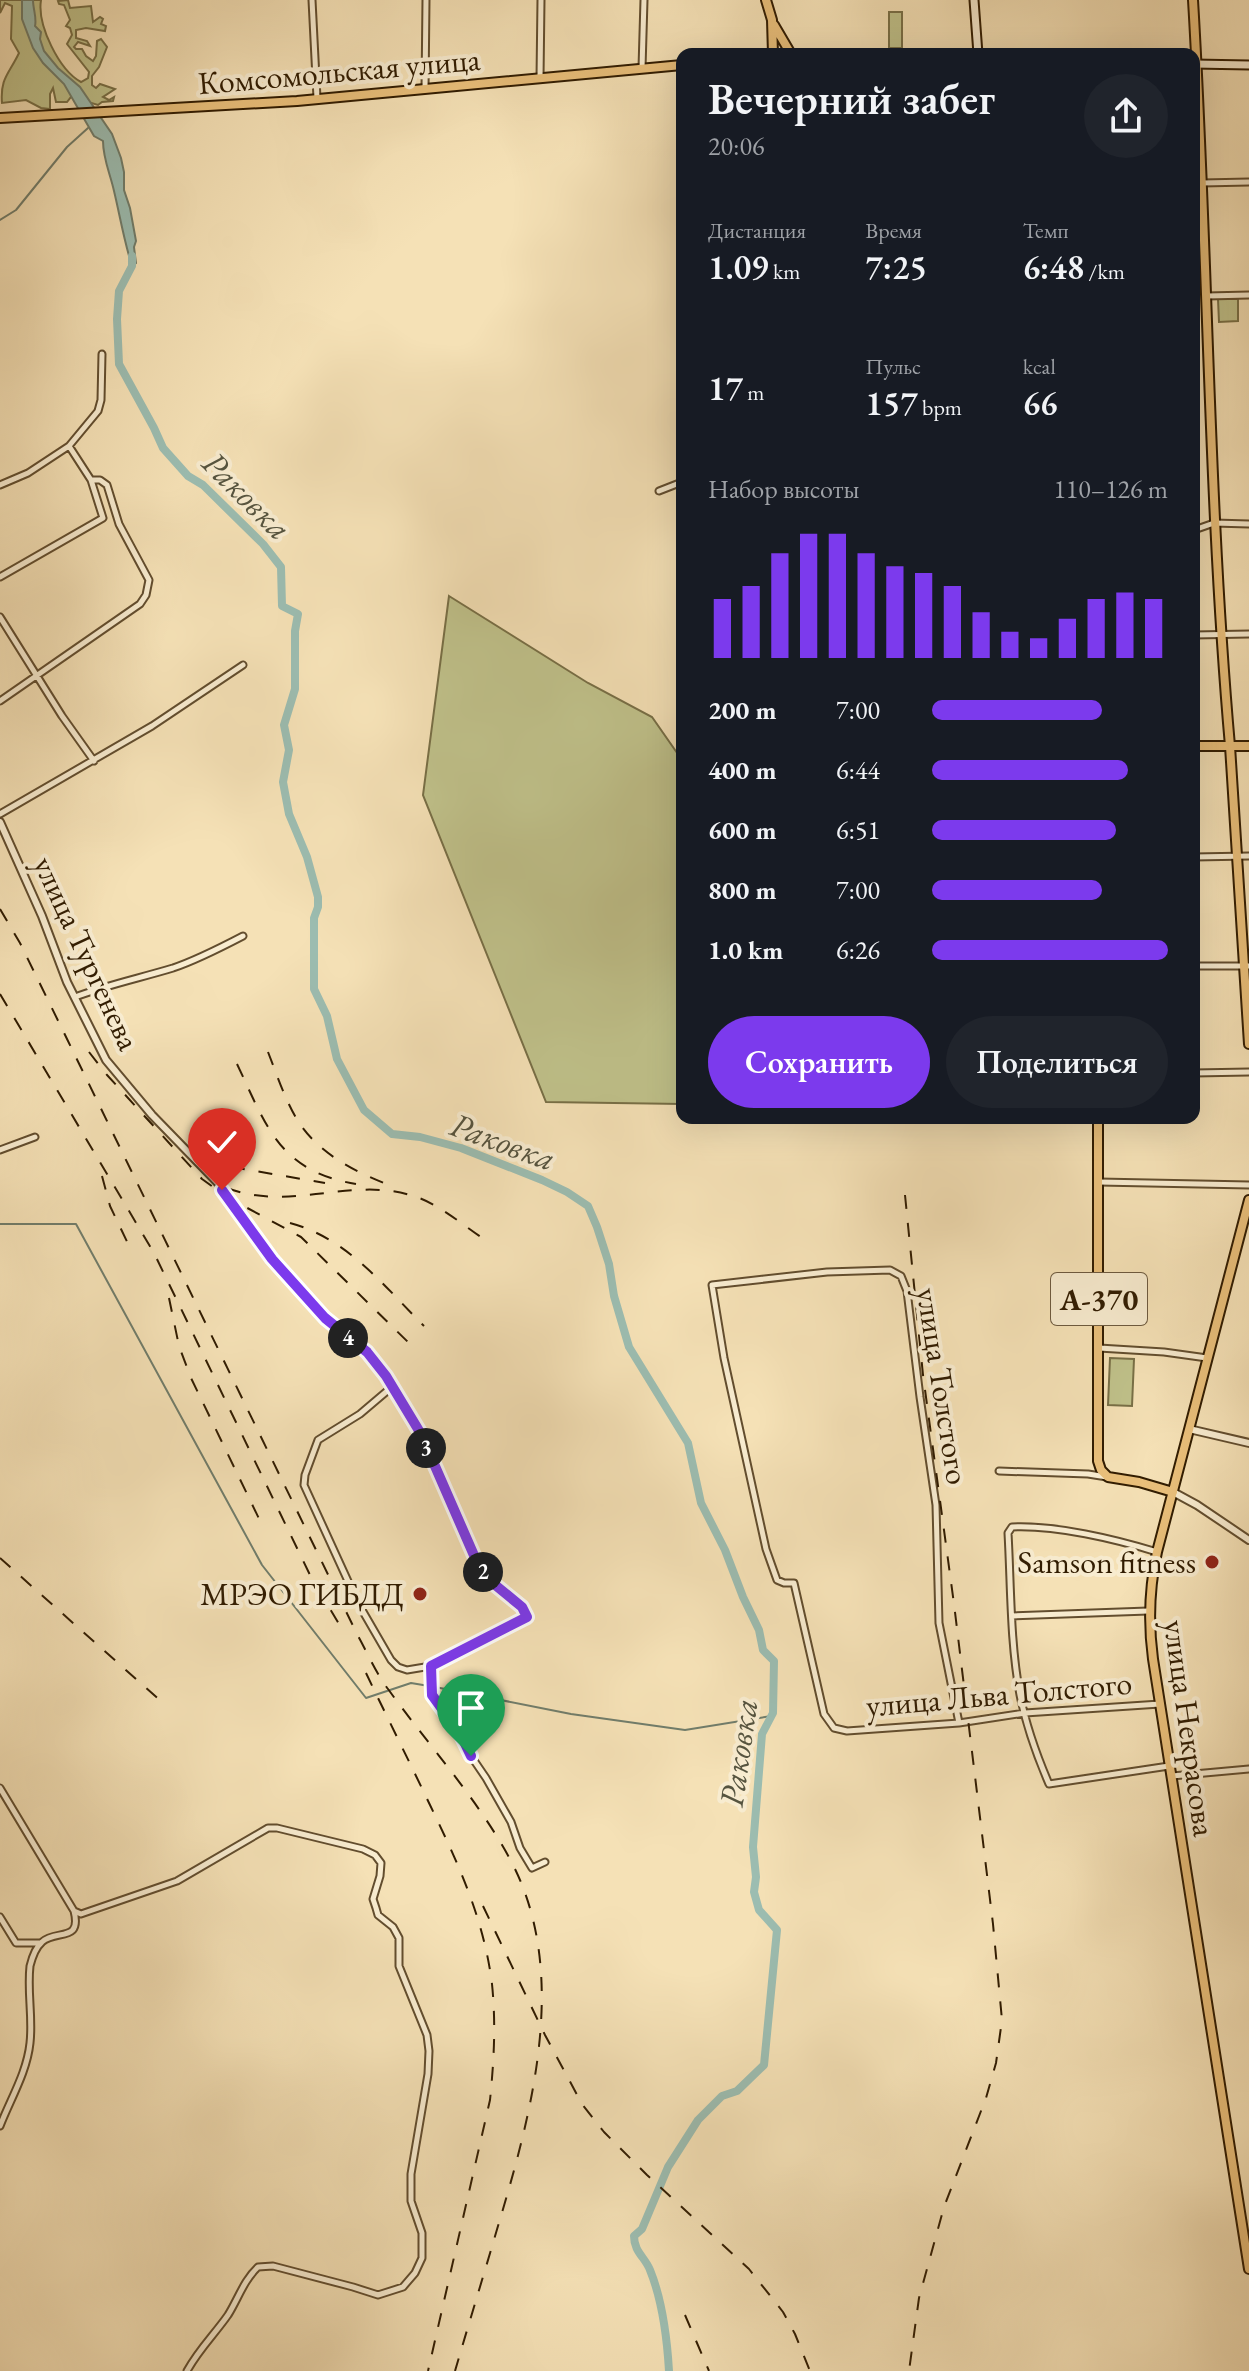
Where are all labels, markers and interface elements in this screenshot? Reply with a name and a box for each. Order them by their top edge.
street label: Комсомольская улица [196,38,482,104]
text: Вечерний забег [708,70,995,127]
button: share [1084,74,1168,158]
text: 20:06 [708,129,764,163]
text: Дистанция [708,216,806,245]
text: Время [865,216,922,245]
text: Темп [1023,216,1068,245]
text: 1.09 [708,245,769,289]
text: 7:25 [865,245,927,289]
text: 6:48 [1023,245,1084,289]
text: km [769,257,800,286]
text: /km [1084,257,1125,286]
text: Пульс [865,352,921,381]
text: kcal [1023,352,1056,381]
text: 17 [708,366,743,410]
text: m [743,378,764,407]
text: 157 [865,381,918,425]
text: 66 [1023,381,1058,425]
text: bpm [918,393,962,422]
water label: Раковка [193,441,301,549]
text: Набор высоты [708,472,859,506]
text: 110–126 m [1053,472,1168,506]
text: 200 m [708,693,776,727]
text: 7:00 [836,693,880,727]
text: 400 m [708,753,776,787]
text: 6:44 [836,753,880,787]
text: 600 m [708,813,776,847]
text: 6:51 [836,813,880,847]
street label: улица Тургенева [24,849,150,1057]
text: 800 m [708,873,776,907]
text: 7:00 [836,873,880,907]
text: 1.0 km [708,933,783,967]
text: 6:26 [836,933,880,967]
button: Сохранить [708,1016,930,1108]
button: Поделиться [946,1016,1168,1108]
water label: Раковка [444,1102,562,1180]
pin [188,1108,256,1190]
icon: check [200,1120,244,1164]
road number: А-370 [1051,1273,1147,1325]
street label: улица Толстого [907,1285,979,1487]
pin: 4 [328,1318,368,1358]
text: 4 [342,1323,354,1352]
pin: 3 [406,1428,446,1468]
text: 3 [420,1433,432,1462]
place label: Samson fitness [1017,1541,1196,1583]
pin: 2 [463,1552,503,1592]
marker: Samson fitness [1203,1553,1221,1571]
text: 2 [477,1557,489,1586]
place label: МРЭО ГИБДД [200,1573,404,1615]
marker: МРЭО ГИБДД [411,1585,429,1603]
street label: улица Некрасова [1154,1617,1226,1839]
street label: улица Льва Толстого [864,1661,1134,1727]
pin [437,1674,505,1756]
icon: arrive [449,1686,493,1730]
water label: Раковка [709,1696,767,1810]

